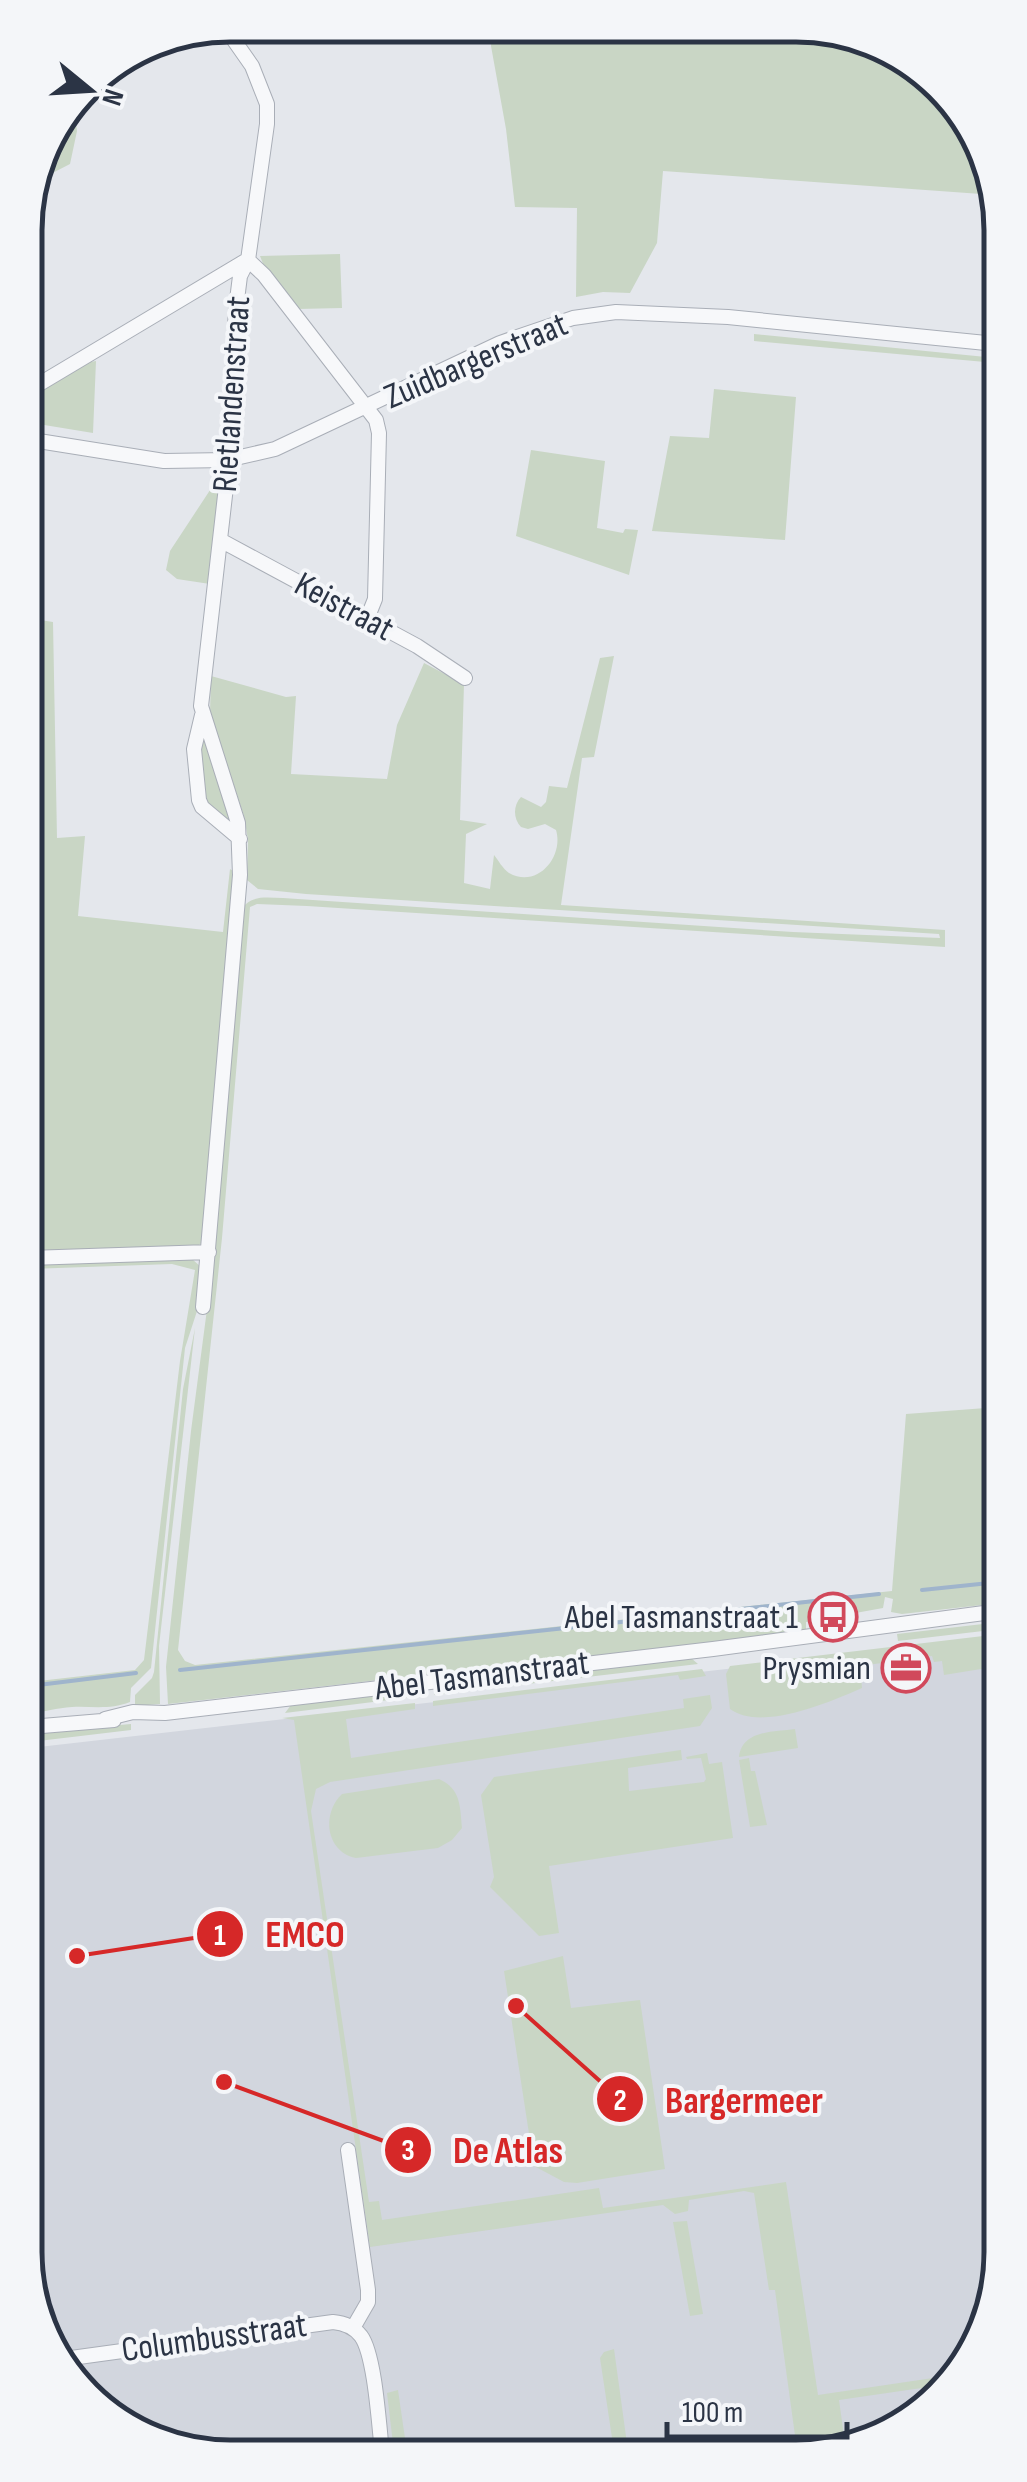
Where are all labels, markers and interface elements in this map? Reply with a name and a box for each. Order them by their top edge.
north arrow [40,40,140,140]
text: N [94,85,130,109]
street label: Rietlandenstraat [204,295,260,493]
street label: Zuidbargerstraat [378,303,574,419]
street label: Keistraat [287,563,401,651]
bus stop icon: Abel Tasmanstraat 1 [807,1591,859,1643]
place label: Abel Tasmanstraat 1 [564,1596,798,1639]
street label: Abel Tasmanstraat [372,1642,591,1711]
office icon: Prysmian [880,1642,932,1694]
place label: Prysmian [762,1647,871,1690]
callout: EMCO [195,1900,365,1968]
text: EMCO [265,1913,345,1958]
text: 1 [214,1918,226,1954]
callout: Bargermeer [595,2065,843,2133]
text: Bargermeer [665,2079,823,2124]
text: 2 [613,2083,627,2119]
callout: De Atlas [383,2116,583,2184]
text: De Atlas [453,2129,563,2174]
text: 3 [401,2133,415,2169]
street label: Columbusstraat [119,2304,309,2372]
scale bar [667,2377,847,2439]
text: 100 m [682,2395,743,2431]

